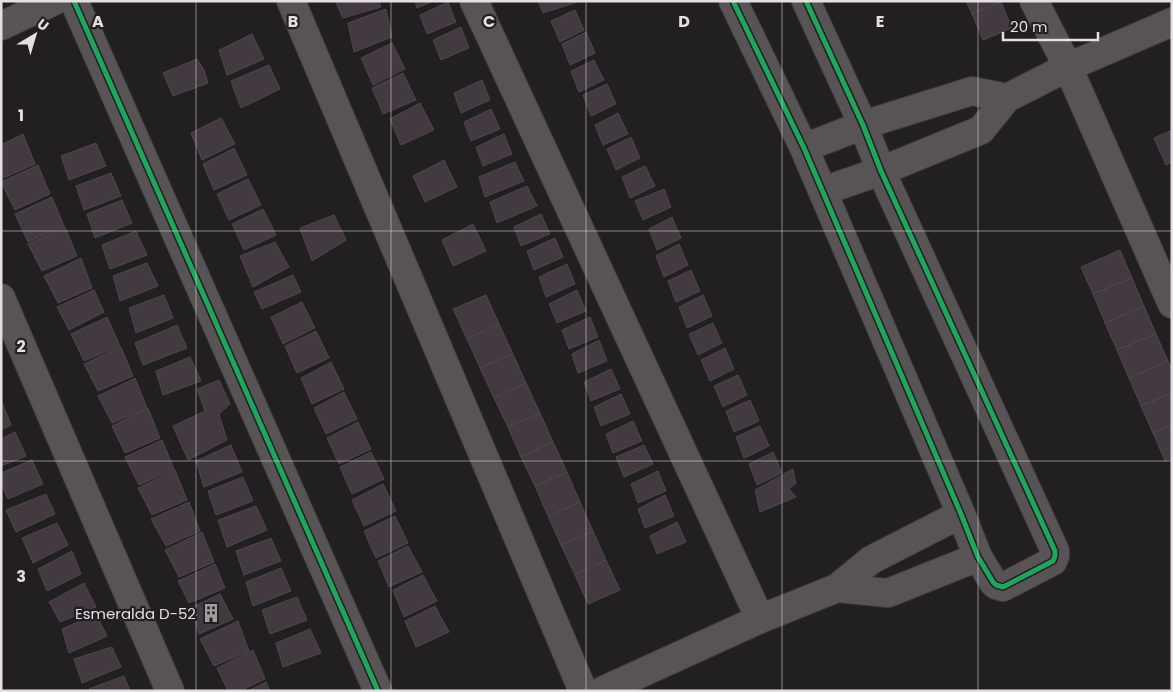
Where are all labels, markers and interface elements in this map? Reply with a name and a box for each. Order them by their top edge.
north arrow [10,10,60,60]
text: A [92,10,104,33]
text: B [288,10,298,33]
text: C [483,10,495,33]
text: D [678,10,690,33]
text: E [876,10,884,33]
scale bar [1003,10,1098,42]
text: U [33,14,53,36]
text: 20 m [1010,16,1048,37]
text: 1 [18,104,24,127]
text: 2 [16,335,26,358]
text: 3 [16,565,26,588]
building icon: Esmeralda D-52 [200,602,222,624]
place label: Esmeralda D-52 [75,603,196,624]

